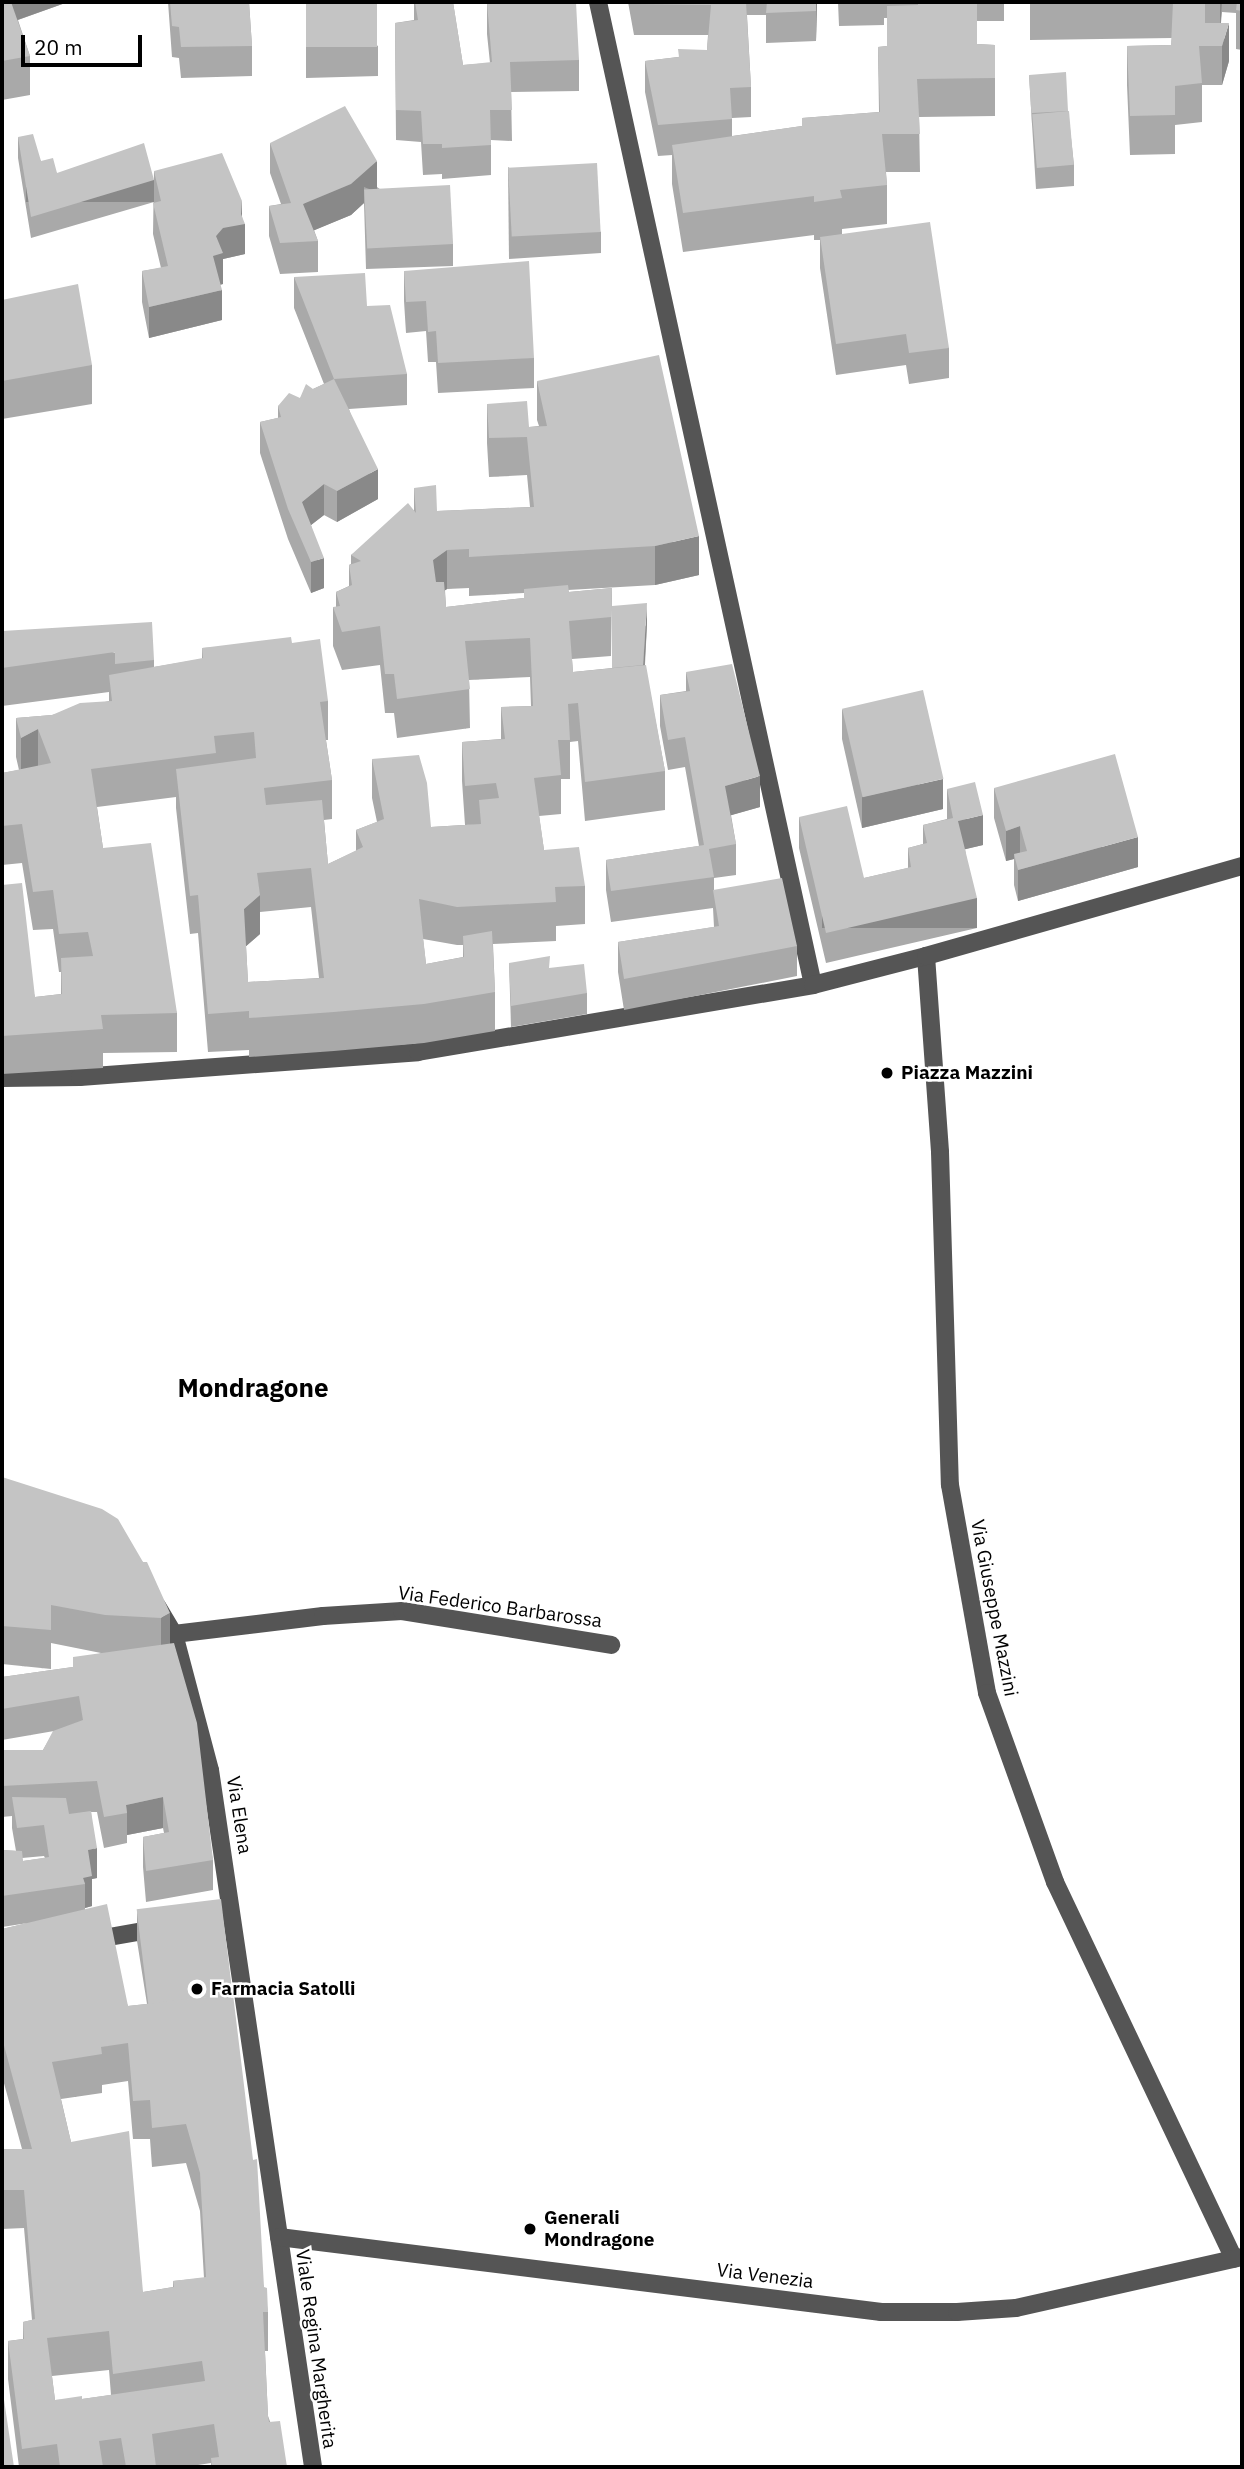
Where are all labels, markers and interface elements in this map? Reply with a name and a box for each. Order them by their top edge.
scale bar [24,21,145,65]
text: 20 m [34,33,83,61]
place label: Piazza Mazzini [901,1062,1033,1084]
marker: Piazza Mazzini [879,1065,895,1081]
district label: Mondragone [177,1372,329,1404]
street label: Via Giuseppe Mazzini [966,1518,1022,1698]
street label: Via Federico Barbarossa [396,1581,604,1633]
street label: Via Elena [222,1774,256,1856]
place label: Farmacia Satolli [211,1978,355,2000]
marker: Farmacia Satolli [189,1981,205,1997]
place label: Generali Mondragone [544,2207,654,2251]
marker: Generali Mondragone [522,2221,538,2237]
street label: Viale Regina Margherita [291,2248,341,2450]
street label: Via Venezia [715,2259,815,2293]

